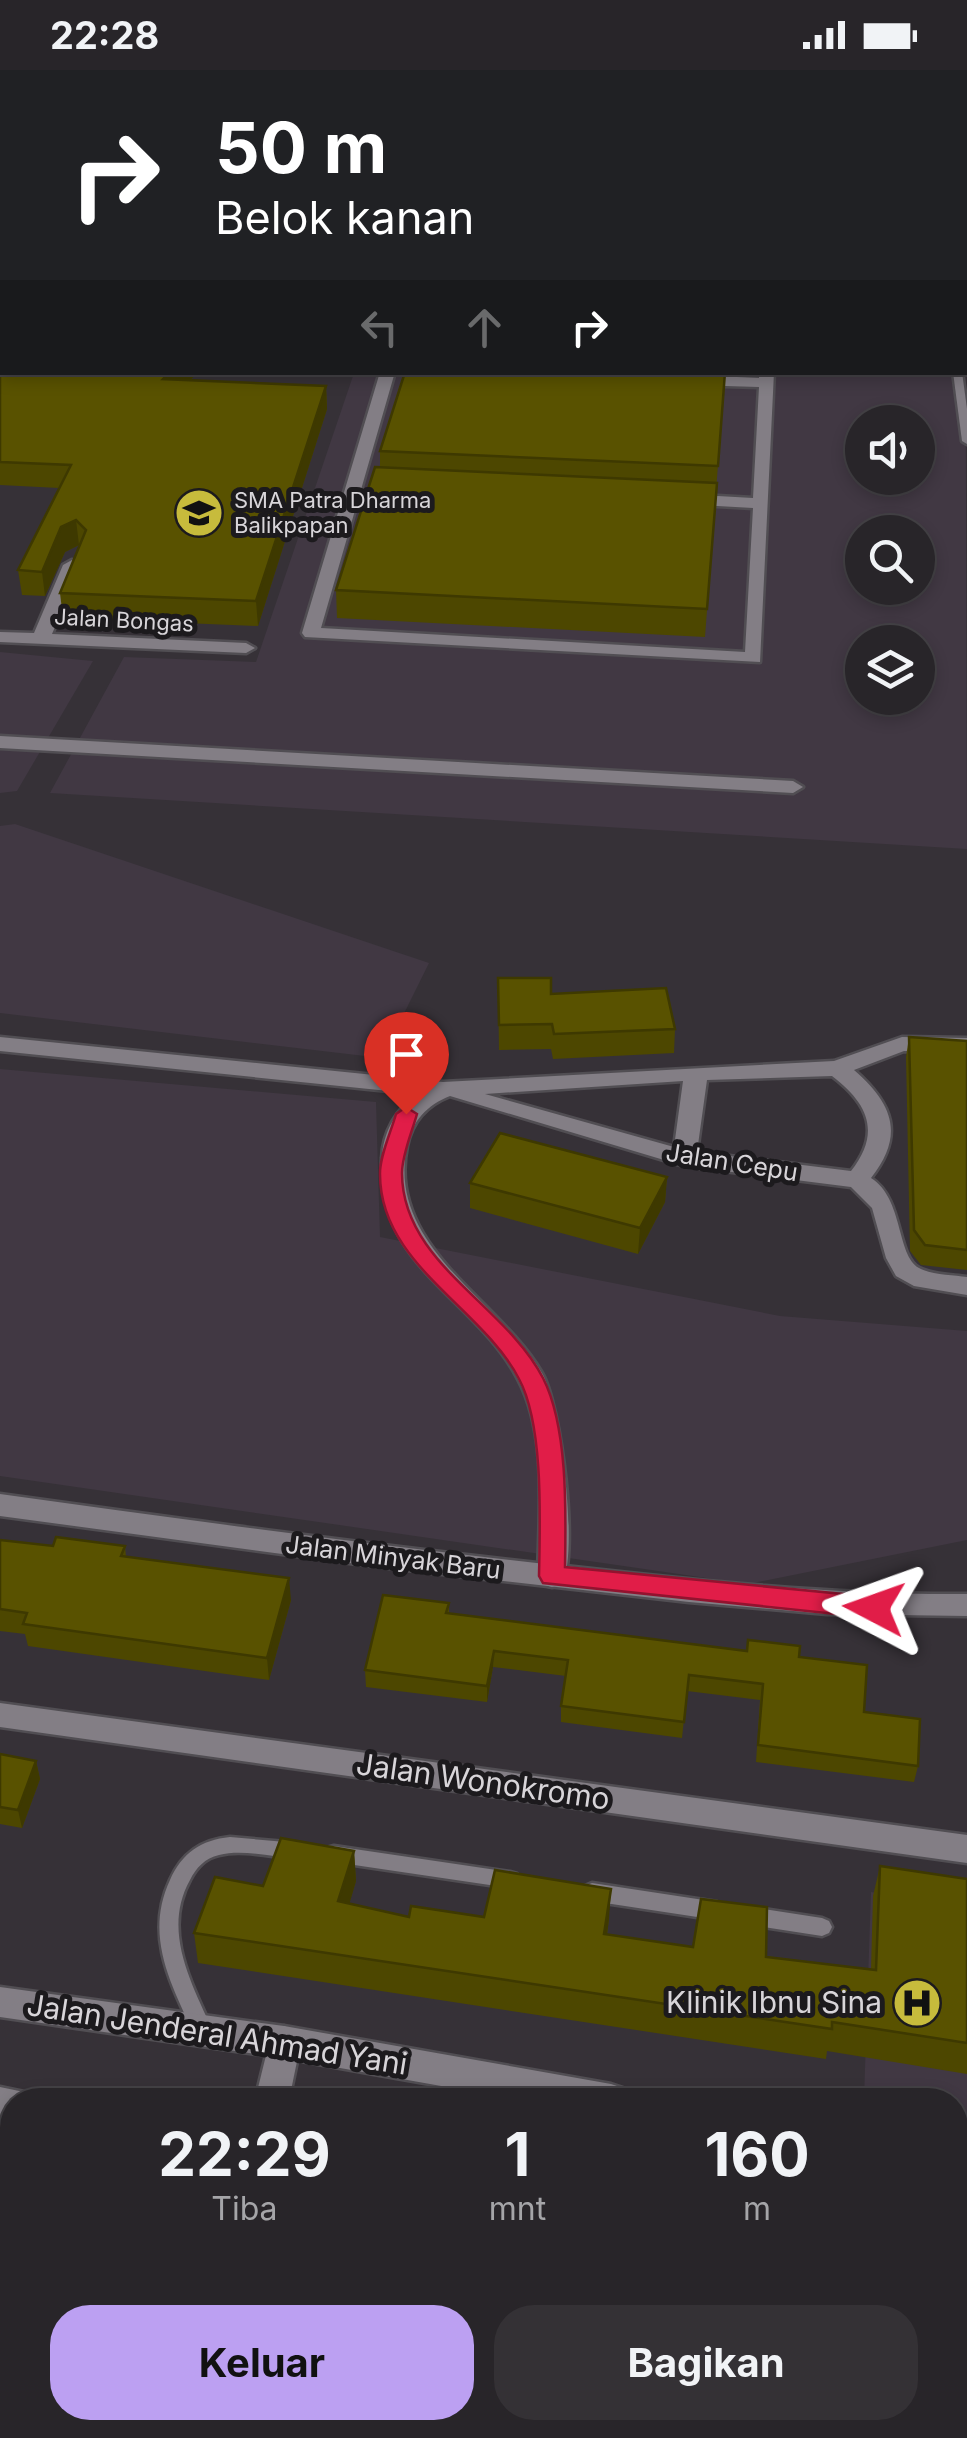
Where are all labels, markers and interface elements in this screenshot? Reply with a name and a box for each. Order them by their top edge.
text: 22:28 [50,12,159,58]
text: 50 m [215,105,387,190]
icon: right [50,110,180,240]
text: Belok kanan [215,190,474,245]
icon: left [352,300,407,355]
icon: ahead [457,300,512,355]
icon: right [562,300,617,355]
map controls [845,405,935,715]
button: sound [845,405,935,495]
school or university icon: SMA Patra Dharma Balikpapan [173,487,225,539]
place label: SMA Patra Dharma Balikpapan [234,487,431,538]
button: search [845,515,935,605]
street label: Jalan Bongas [54,603,194,637]
button: layers [845,625,935,715]
pin [364,1012,449,1115]
icon: arrive [379,1027,434,1082]
street label: Jalan Cepu [664,1137,800,1187]
street label: Jalan Minyak Baru [284,1529,502,1585]
position arrow [822,1556,926,1660]
street label: Jalan Wonokromo [354,1745,612,1817]
hospital icon: Klinik Ibnu Sina [891,1977,943,2029]
place label: Klinik Ibnu Sina [666,1984,882,2020]
street label: Jalan Jenderal Ahmad Yani [24,1986,410,2082]
text: 22:29 [158,2118,331,2190]
text: 1 [505,2118,530,2190]
text: 160 [704,2118,810,2190]
text: Tiba [211,2189,278,2228]
text: mnt [489,2189,546,2228]
text: m [743,2189,771,2228]
button: Keluar [50,2305,474,2420]
button: Bagikan [494,2305,918,2420]

